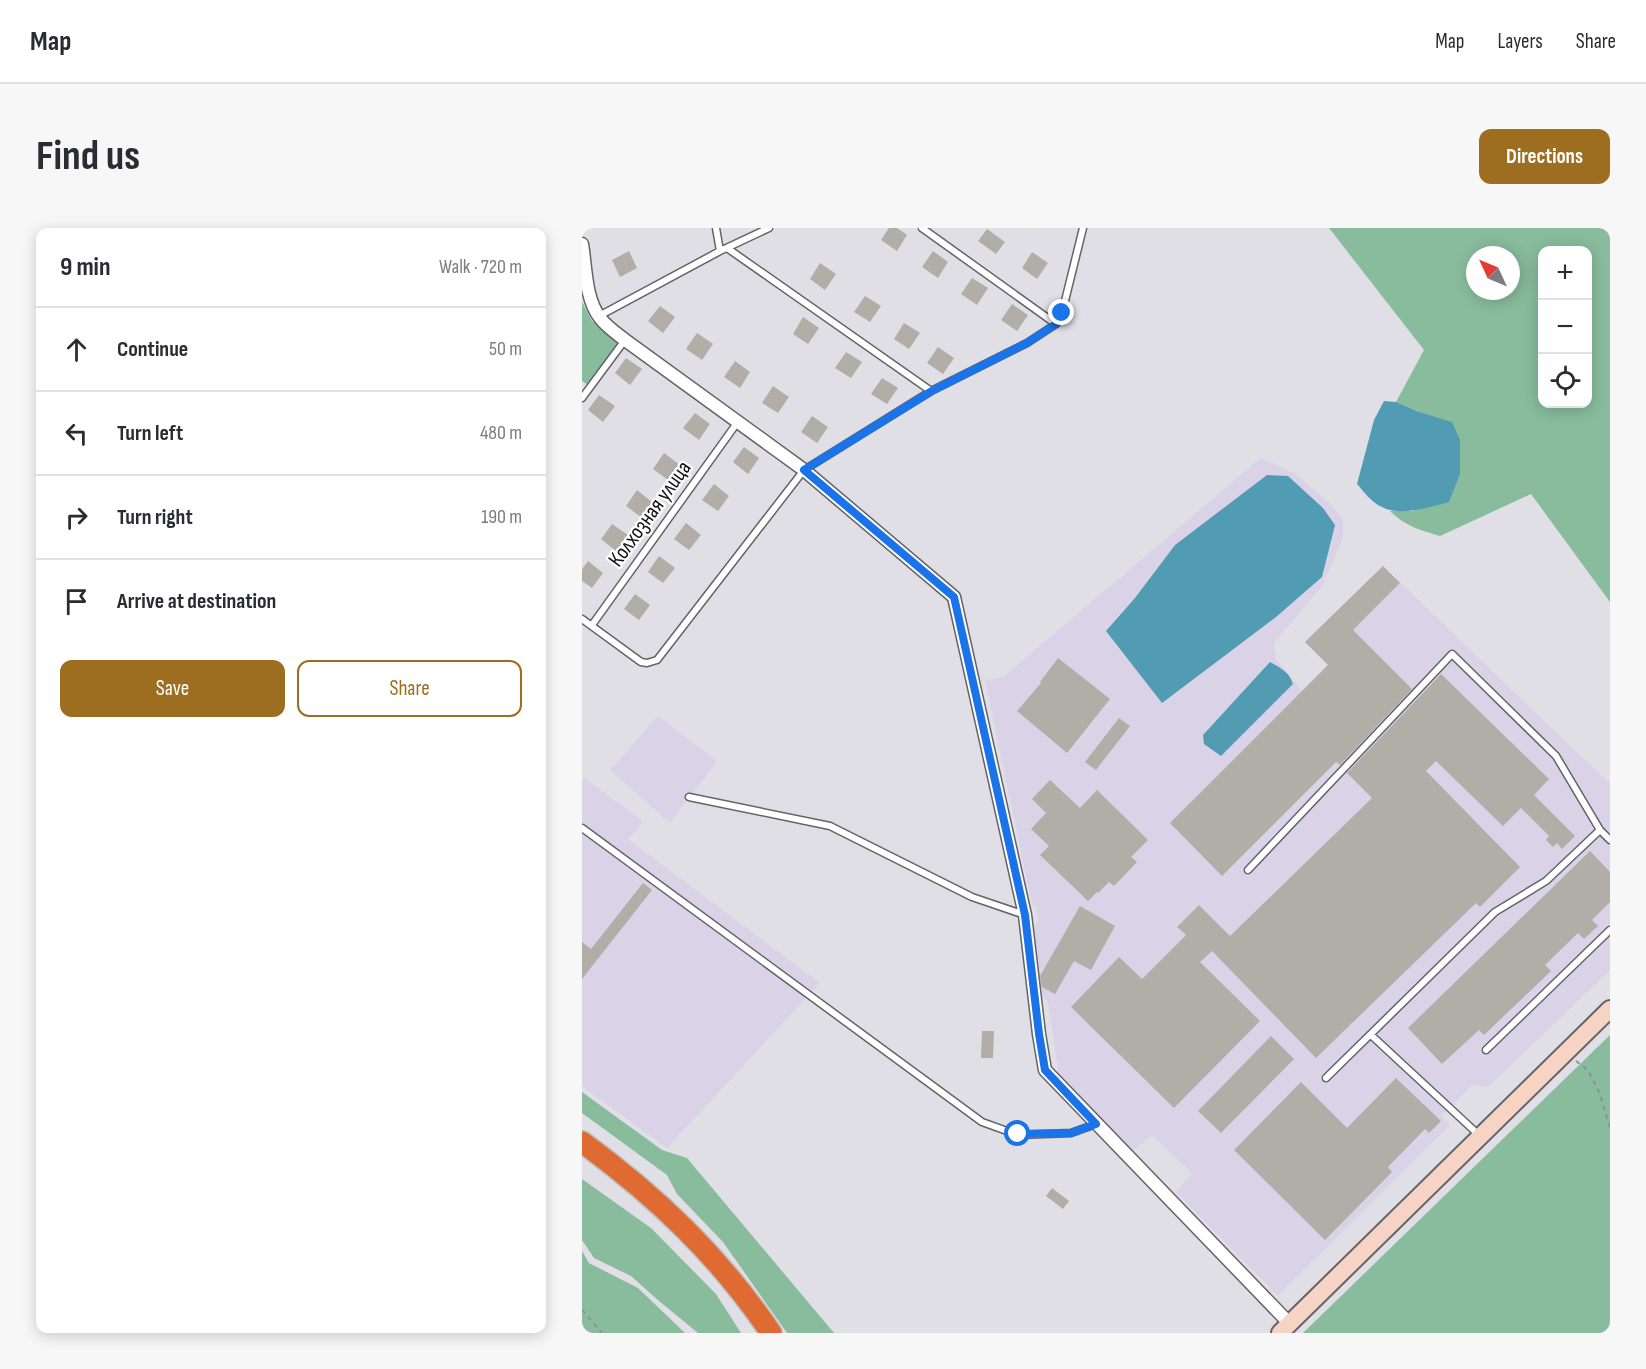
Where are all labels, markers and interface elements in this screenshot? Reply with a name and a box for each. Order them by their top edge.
text: Map [30,25,71,58]
text: Map [1435,29,1464,54]
text: Layers [1497,29,1543,54]
text: Share [1576,29,1616,54]
button: Directions [1479,129,1610,184]
text: Find us [36,131,140,182]
north arrow [1466,246,1520,300]
map controls [1538,246,1592,408]
button: + [1538,246,1592,300]
text: 9 min [60,252,110,283]
text: Walk · 720 m [439,255,522,279]
route end [1048,299,1074,325]
button: − [1538,300,1592,354]
icon: ahead [60,333,93,366]
text: Continue [117,336,188,363]
text: 50 m [489,337,522,361]
button: locate [1538,354,1592,408]
icon: left [60,417,93,450]
text: Turn left [117,420,183,447]
text: 480 m [480,421,522,445]
street label: Колхозная улица [603,456,697,572]
icon: right [60,501,93,534]
text: Turn right [117,504,193,531]
text: 190 m [481,505,522,529]
icon: arrive [60,585,93,618]
text: Arrive at destination [117,588,276,615]
button: Save [60,660,285,717]
button: Share [297,660,522,717]
route start [1004,1120,1030,1146]

